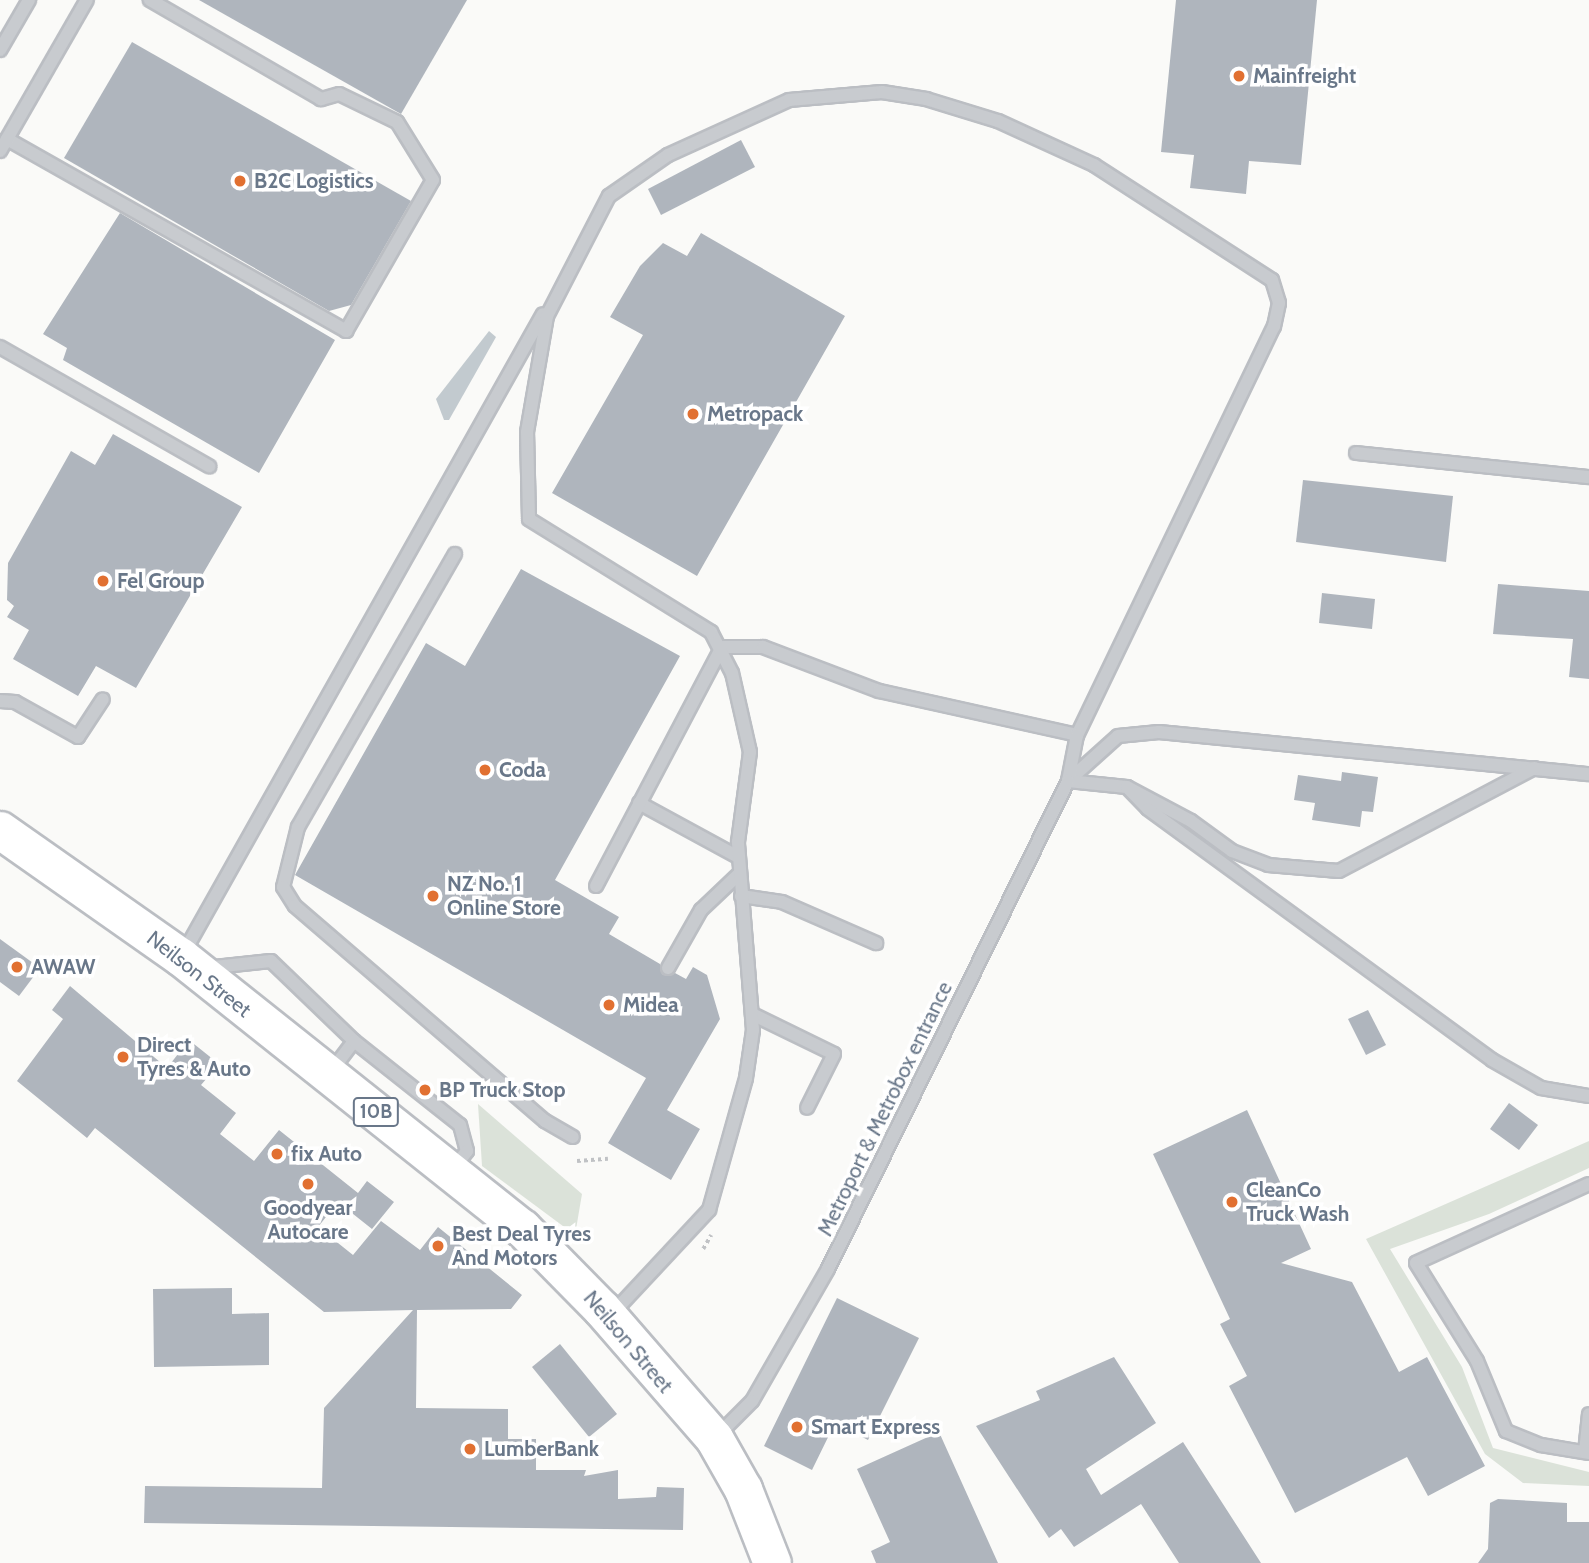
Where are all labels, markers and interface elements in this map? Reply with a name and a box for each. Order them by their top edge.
place label: Mainfreight [1253,63,1356,89]
marker: Mainfreight [1231,68,1247,84]
place label: B2C Logistics [254,168,374,194]
marker: B2C Logistics [232,173,248,189]
place label: Metropack [707,401,803,427]
marker: Metropack [685,406,701,422]
place label: Fel Group [117,568,204,594]
marker: Fel Group [95,573,111,589]
place label: Coda [499,757,546,783]
marker: Coda [477,762,493,778]
place label: NZ No. 1 Online Store [447,871,561,921]
marker: NZ No. 1 Online Store [425,888,441,904]
street label: Neilson Street [142,925,256,1023]
place label: AWAW [31,954,95,980]
marker: AWAW [9,959,25,975]
street label: Metroport & Metrobox entrance [812,978,958,1240]
place label: Midea [623,992,679,1018]
marker: Midea [601,997,617,1013]
place label: Direct Tyres & Auto [137,1032,251,1082]
marker: Direct Tyres & Auto [115,1049,131,1065]
place label: BP Truck Stop [439,1077,565,1103]
marker: BP Truck Stop [417,1082,433,1098]
road number: 10B [352,1096,400,1128]
place label: fix Auto [291,1141,362,1167]
marker: fix Auto [269,1146,285,1162]
marker: Goodyear Autocare [300,1176,316,1192]
place label: CleanCo Truck Wash [1246,1177,1349,1227]
marker: CleanCo Truck Wash [1224,1194,1240,1210]
place label: Goodyear Autocare [263,1195,353,1245]
place label: Best Deal Tyres And Motors [452,1221,591,1271]
marker: Best Deal Tyres And Motors [430,1238,446,1254]
street label: Neilson Street [578,1286,678,1398]
place label: Smart Express [811,1414,940,1440]
marker: Smart Express [789,1419,805,1435]
place label: LumberBank [484,1436,599,1462]
marker: LumberBank [462,1441,478,1457]

